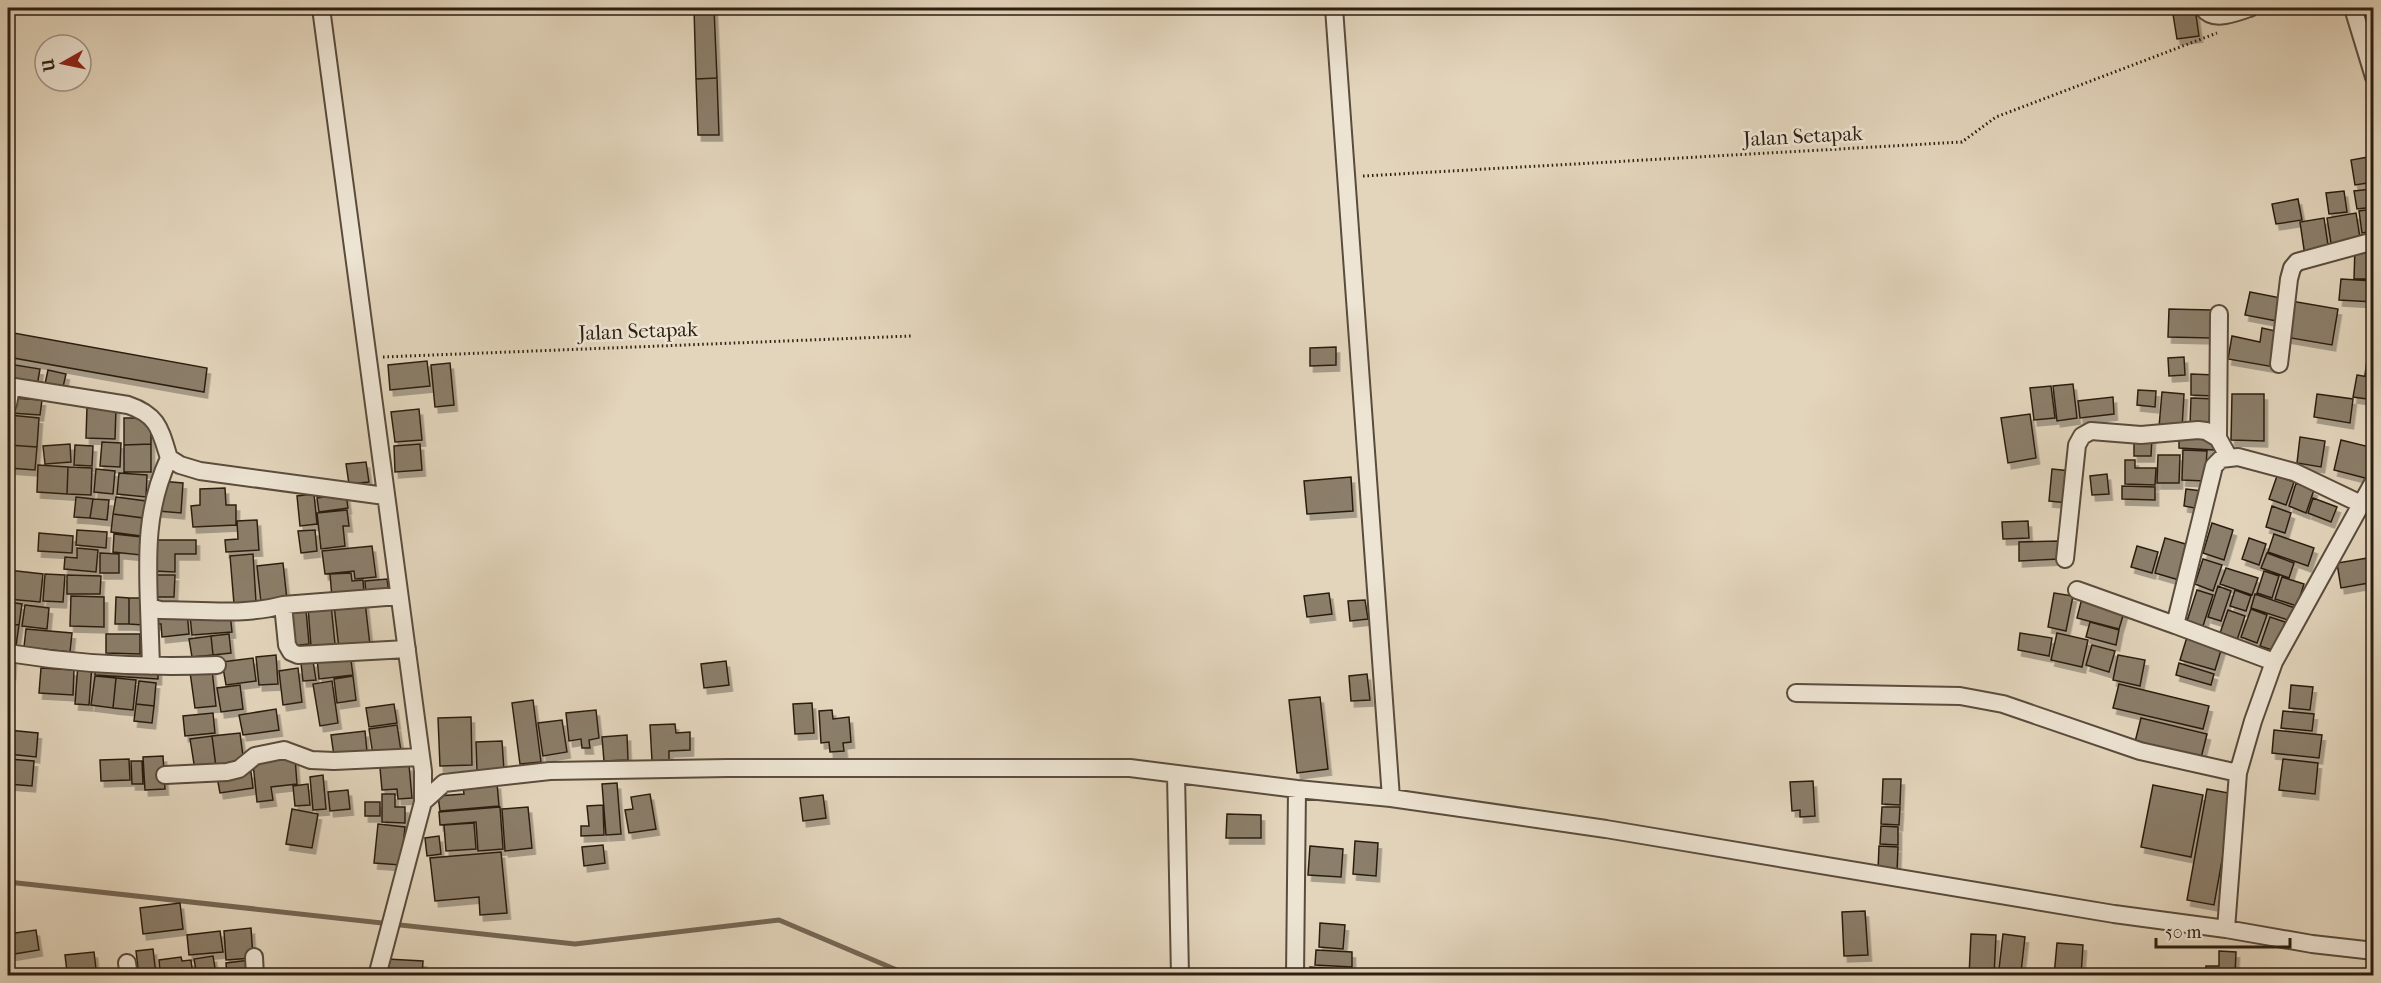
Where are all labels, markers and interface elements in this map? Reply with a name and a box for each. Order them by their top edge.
north arrow [33,33,93,93]
text: U [38,57,59,74]
street label: Jalan Setapak [1741,121,1864,151]
street label: Jalan Setapak [576,317,698,345]
scale bar [2156,911,2290,949]
text: 50 m [2165,922,2202,943]

